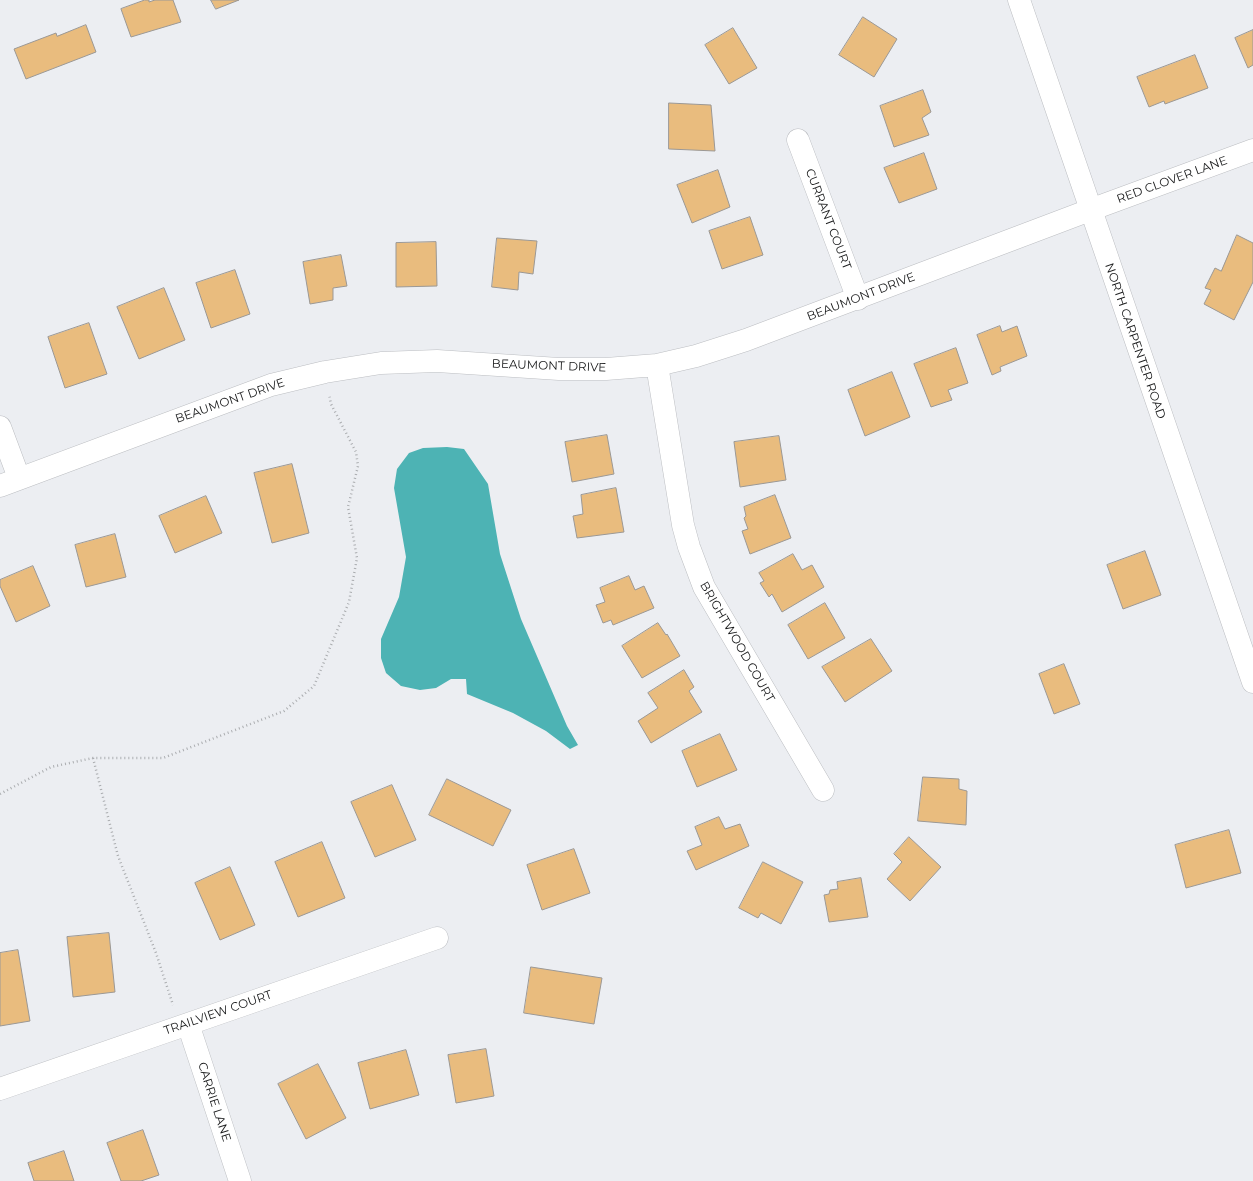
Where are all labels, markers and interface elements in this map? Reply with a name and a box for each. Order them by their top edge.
street label: RED CLOVER LANE [1115,153,1229,207]
street label: CURRANT COURT [802,167,854,271]
street label: NORTH CARPENTER ROAD [1102,261,1168,421]
street label: BEAUMONT DRIVE [805,270,917,324]
street label: BEAUMONT DRIVE [491,357,607,375]
street label: BEAUMONT DRIVE [173,376,287,426]
street label: BRIGHTWOOD COURT [697,579,777,705]
street label: TRAILVIEW COURT [162,988,274,1038]
street label: CARRIE LANE [194,1061,234,1143]

